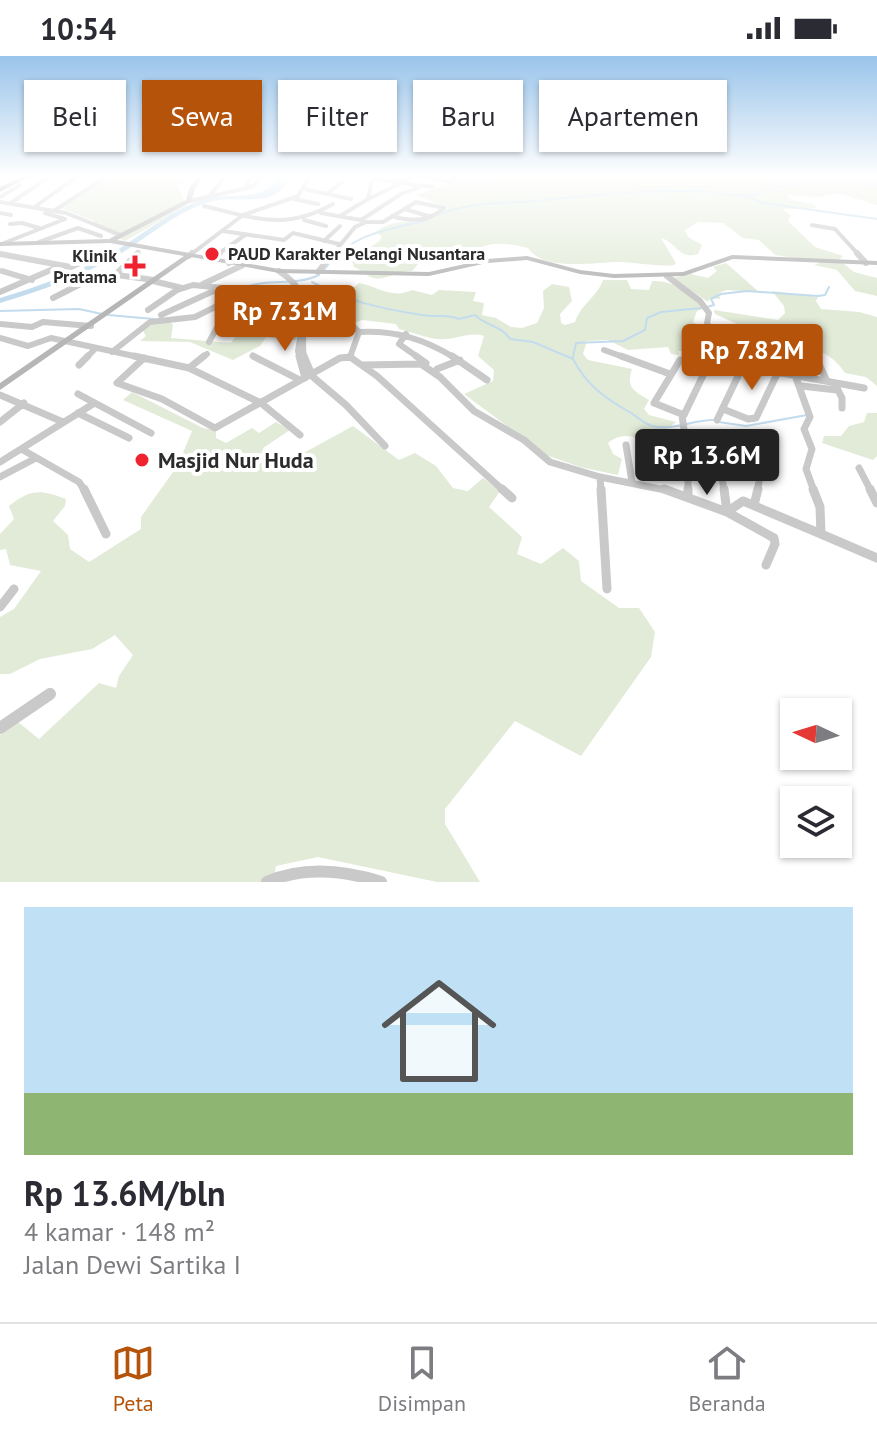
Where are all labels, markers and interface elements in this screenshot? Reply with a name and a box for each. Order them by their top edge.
text: 10:54 [40,9,116,48]
chip: Beli [24,80,126,152]
chip: Sewa [142,80,262,152]
chip: Filter [278,80,397,152]
chip: Baru [413,80,523,152]
chip: Apartemen [539,80,727,152]
place label: PAUD Karakter Pelangi Nusantara [228,242,485,265]
place label: Klinik Pratama [53,244,117,288]
marker: PAUD Karakter Pelangi Nusantara [203,245,221,263]
marker: Klinik Pratama [124,255,146,277]
pin: Rp 7.31M [202,285,368,353]
text: Rp 7.31M [233,294,337,327]
pin: Rp 7.82M [669,324,835,392]
text: Rp 7.82M [700,333,804,366]
pin: Rp 13.6M [624,429,790,497]
text: Rp 13.6M [653,438,761,471]
place label: Masjid Nur Huda [158,446,314,474]
marker: Masjid Nur Huda [133,451,151,469]
north arrow [780,698,852,770]
map controls [780,698,852,858]
button: layers [780,786,852,858]
icon: home [367,959,511,1103]
text: Rp 13.6M/bln [24,1171,225,1215]
text: 4 kamar · 148 m² [24,1215,215,1248]
text: Jalan Dewi Sartika I [24,1248,241,1281]
tab: Peta [111,1341,155,1417]
tab: Disimpan [378,1341,466,1417]
tab: Beranda [689,1341,766,1417]

